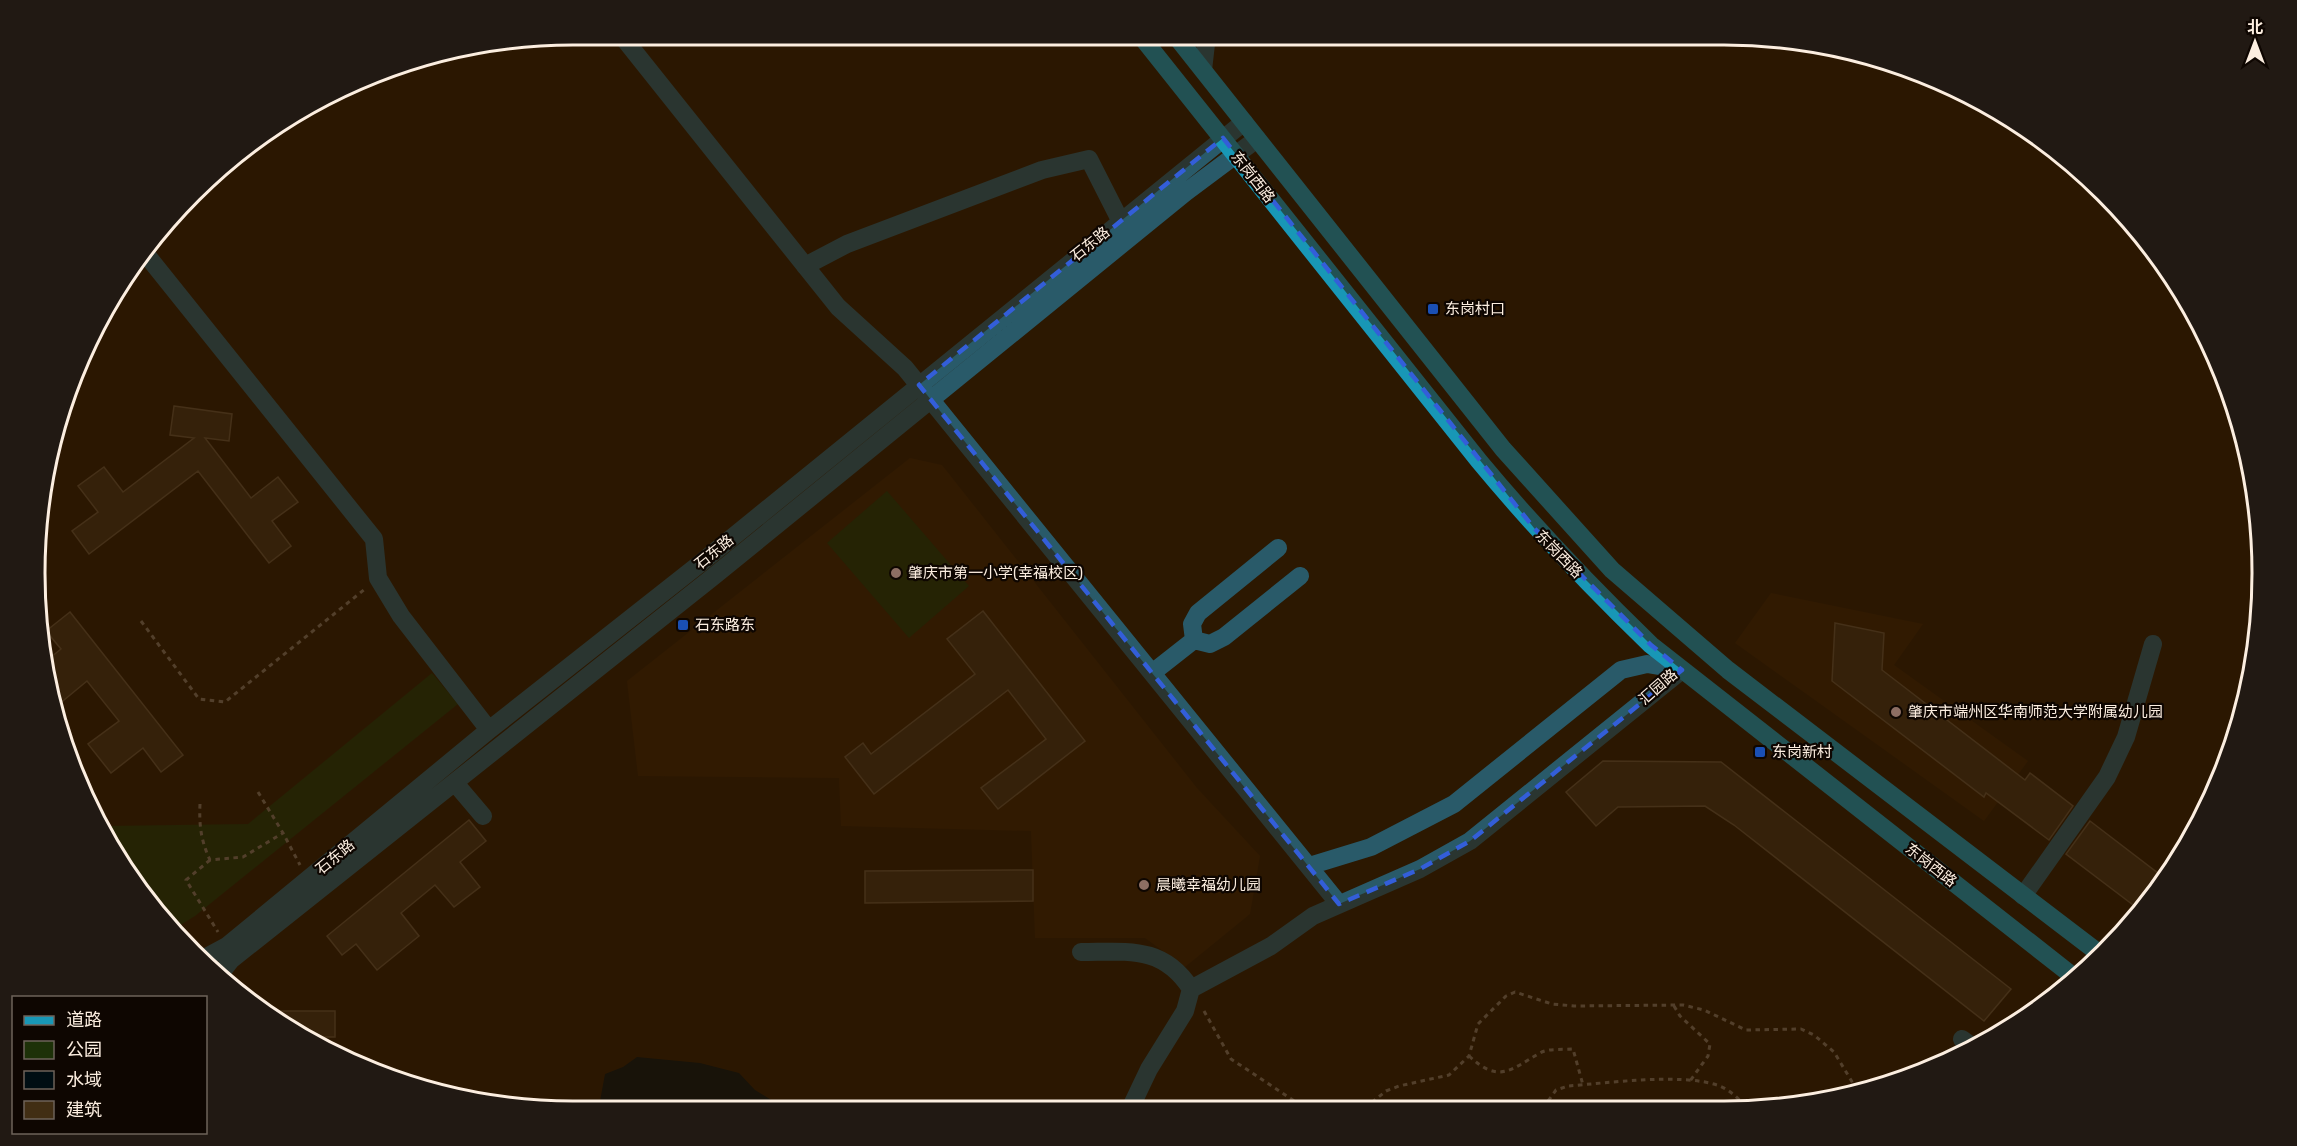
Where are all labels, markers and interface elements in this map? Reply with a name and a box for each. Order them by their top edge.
north arrow [2225,12,2285,72]
text: 北 [2247,18,2263,37]
street label: 东岗西路 [1227,148,1279,206]
street label: 石东路 [1067,223,1113,265]
place label: 东岗村口 [1445,300,1505,318]
marker: 东岗村口 [1426,302,1440,316]
street label: 东岗西路 [1532,526,1586,582]
street label: 石东路 [691,531,737,573]
place label: 肇庆市第一小学(幸福校区) [908,564,1083,582]
marker: 肇庆市第一小学(幸福校区) [889,566,903,580]
place label: 石东路东 [695,616,755,634]
marker: 石东路东 [676,618,690,632]
street label: 汇园路 [1635,665,1681,709]
place label: 肇庆市端州区华南师范大学附属幼儿园 [1908,703,2163,721]
marker: 肇庆市端州区华南师范大学附属幼儿园 [1889,705,1903,719]
place label: 东岗新村 [1772,743,1832,761]
marker: 东岗新村 [1753,745,1767,759]
street label: 石东路 [312,836,358,878]
street label: 东岗西路 [1902,839,1960,891]
place label: 晨曦幸福幼儿园 [1156,876,1261,894]
marker: 晨曦幸福幼儿园 [1137,878,1151,892]
legend [12,996,207,1134]
text: 道路 [66,1009,102,1031]
text: 公园 [66,1039,102,1061]
text: 水域 [66,1069,102,1091]
text: 建筑 [66,1099,102,1121]

